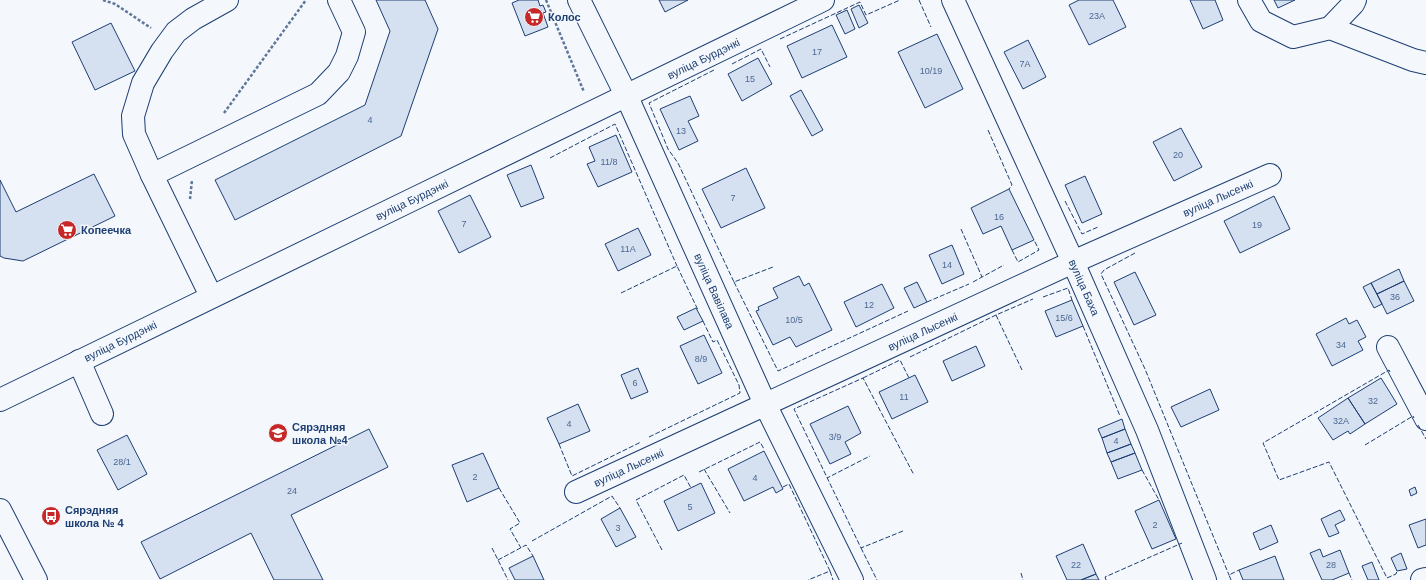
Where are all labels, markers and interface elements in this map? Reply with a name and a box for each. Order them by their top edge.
supermarket icon: Колос [523,6,545,28]
place label: Колос [548,11,581,23]
house number: 23А [1089,11,1105,21]
street label: вуліца Бурдэнкі [665,36,742,81]
house number: 17 [812,47,822,57]
house number: 7А [1019,59,1031,69]
house number: 10/19 [920,66,942,76]
house number: 15 [745,74,755,84]
house number: 4 [367,115,373,125]
house number: 13 [676,126,686,136]
house number: 20 [1173,150,1183,160]
house number: 11/8 [601,157,617,167]
street label: вуліца Бурдэнкі [374,177,450,222]
street label: вуліца Лысенкі [1181,177,1255,219]
house number: 7 [730,193,736,203]
house number: 16 [994,212,1004,222]
supermarket icon: Копеечка [56,219,78,241]
house number: 7 [461,219,467,229]
house number: 19 [1252,220,1262,230]
place label: Копеечка [81,224,132,236]
house number: 11А [620,244,636,254]
street label: вуліца Вавілава [692,251,737,331]
street label: вуліца Баха [1067,258,1102,318]
house number: 14 [942,260,952,270]
house number: 36 [1390,292,1400,302]
house number: 12 [864,300,874,310]
street label: вуліца Лысенкі [886,310,959,353]
house number: 15/6 [1055,313,1073,323]
house number: 10/5 [785,315,803,325]
street label: вуліца Бурдэнкі [82,318,159,364]
house number: 34 [1336,340,1346,350]
house number: 8/9 [695,354,707,364]
house number: 6 [632,378,638,388]
house number: 11 [899,392,909,402]
house number: 32 [1368,396,1378,406]
house number: 32А [1333,416,1349,426]
house number: 4 [566,419,572,429]
place label: Сярэдняя школа №4 [292,421,348,446]
school or university icon: Сярэдняя школа №4 [267,422,289,444]
house number: 3/9 [829,432,841,442]
house number: 4 [1113,436,1119,446]
street label: вуліца Лысенкі [592,446,665,489]
house number: 28/1 [113,457,131,467]
house number: 2 [472,472,478,482]
house number: 4 [752,473,758,483]
house number: 24 [287,486,297,496]
house number: 5 [687,502,693,512]
place label: Сярэдняя школа № 4 [65,504,124,529]
bus stop icon: Сярэдняя школа № 4 [40,505,62,527]
house number: 2 [1152,520,1158,530]
house number: 3 [615,523,621,533]
house number: 22 [1071,560,1081,570]
house number: 28 [1326,560,1336,570]

